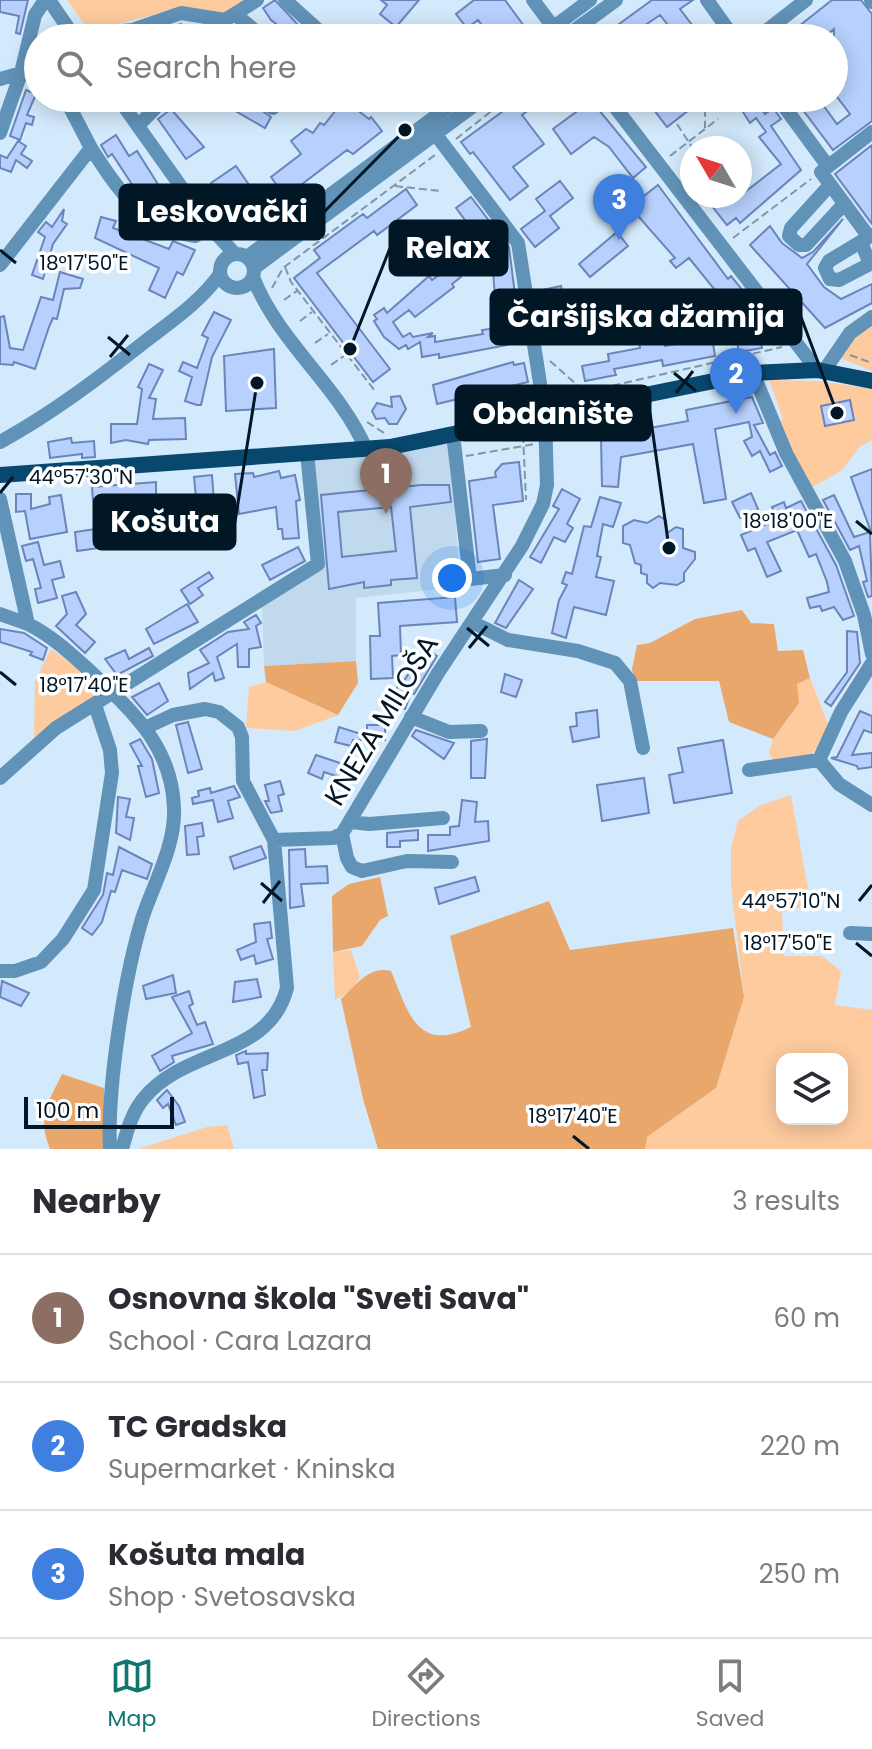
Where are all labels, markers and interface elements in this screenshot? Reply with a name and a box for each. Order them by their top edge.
search box [24,24,848,112]
icon: search [52,46,96,90]
text: Search here [116,46,297,89]
north arrow [680,136,752,208]
pin: 3 [593,174,645,240]
callout: Leskovački [120,185,324,239]
text: Leskovački [136,190,308,233]
callout: Relax [390,221,507,275]
text: Relax [406,226,491,269]
text: 18°17'50"E [40,249,128,277]
callout: Čaršijska džamija [491,290,801,344]
text: Čaršijska džamija [507,295,785,338]
pin: 2 [710,348,762,414]
callout: Obdanište [456,386,650,440]
text: Obdanište [472,392,634,435]
pin: 1 [360,448,412,514]
text: 44°57'30"N [29,463,133,491]
callout: Košuta [94,495,235,549]
text: Košuta [110,500,220,543]
text: 18°18'00"E [743,507,833,535]
your location [432,558,472,598]
street label: KNEZA MILOŠA [315,628,448,813]
text: 18°17'40"E [40,671,128,699]
text: 44°57'10"N [742,887,840,915]
text: 18°17'50"E [744,929,832,957]
map controls [776,1053,848,1125]
button: layers [776,1053,848,1125]
scale bar [24,1093,174,1129]
text: 100 m [36,1095,99,1126]
text: 18°17'40"E [529,1102,617,1130]
text: Nearby [32,1177,161,1225]
text: 3 results [732,1183,840,1219]
text: Osnovna škola "Sveti Sava" [108,1277,529,1320]
text: 1 [53,1300,63,1336]
text: 60 m [773,1300,840,1336]
text: School · Cara Lazara [108,1323,372,1359]
text: TC Gradska [108,1405,287,1448]
text: 2 [51,1428,65,1464]
text: 220 m [760,1428,840,1464]
text: Supermarket · Kninska [108,1451,396,1487]
text: Košuta mala [108,1533,305,1576]
text: 3 [50,1556,66,1592]
text: 250 m [759,1556,840,1592]
text: Shop · Svetosavska [108,1579,356,1615]
tab: Map [108,1654,156,1735]
tab: Directions [371,1654,481,1735]
tab: Saved [696,1654,764,1735]

